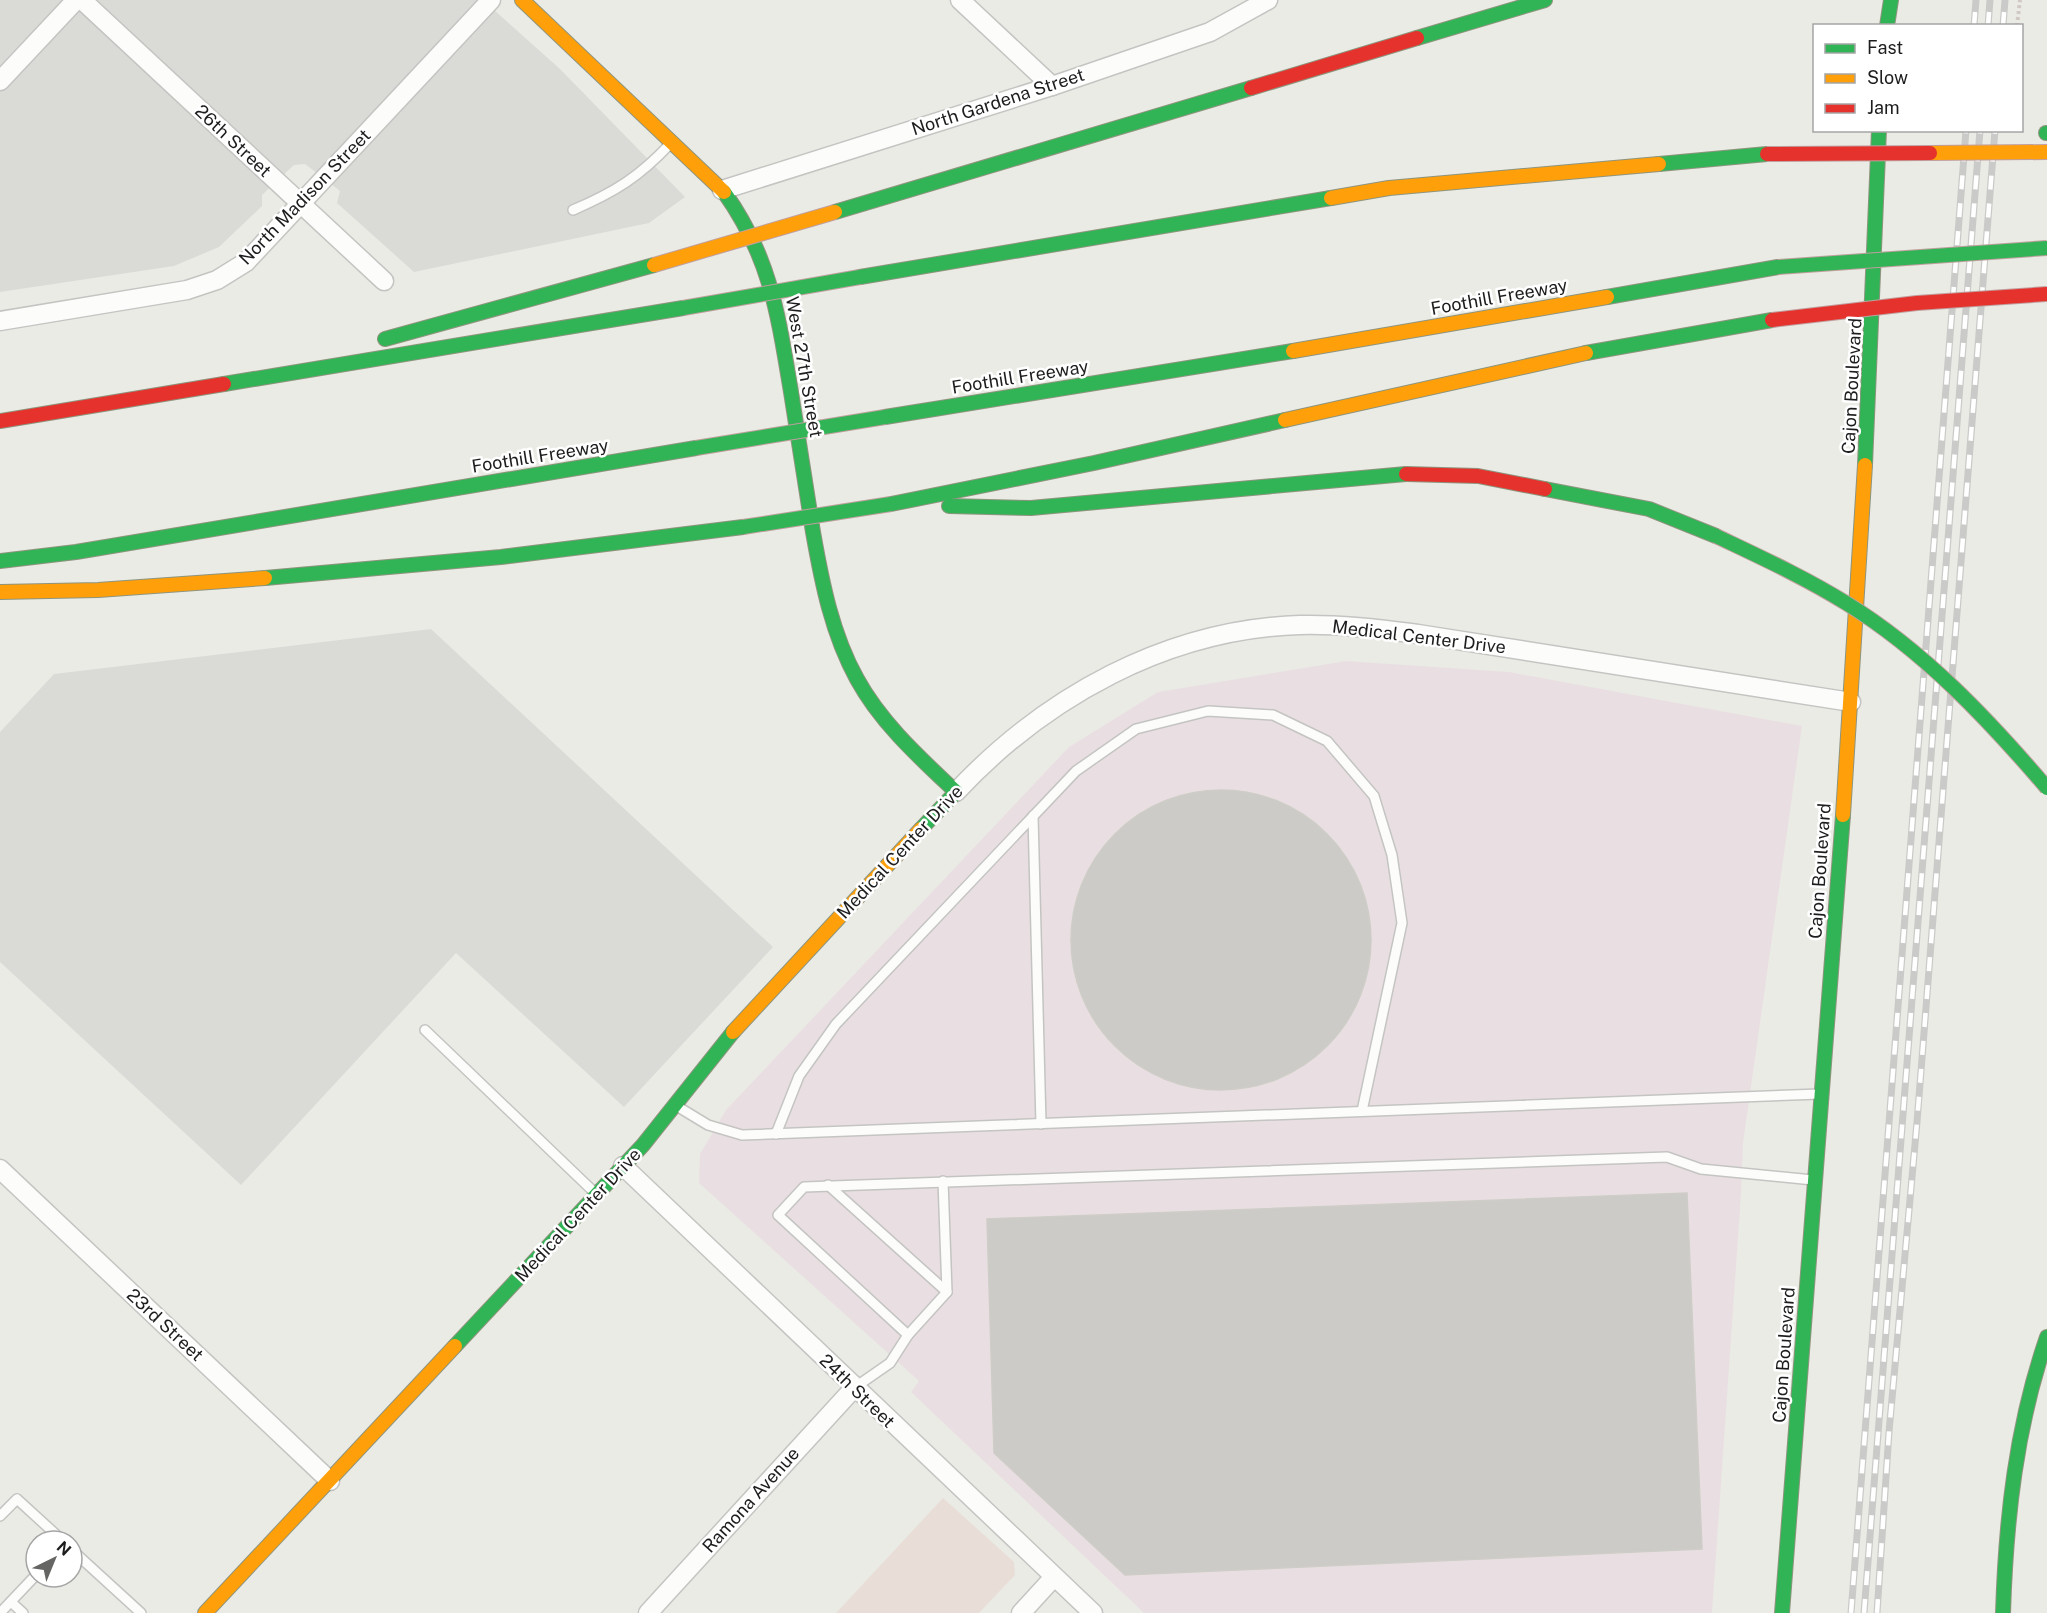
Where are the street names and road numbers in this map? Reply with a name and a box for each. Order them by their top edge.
street label: North Gardena Street [909,64,1087,139]
street label: 26th Street [191,100,276,181]
street label: North Madison Street [235,125,375,269]
street label: Foothill Freeway [1429,274,1569,319]
street label: West 27th Street [782,295,827,439]
street label: Cajon Boulevard [1837,317,1866,455]
street label: Foothill Freeway [950,355,1090,398]
street label: Foothill Freeway [470,434,610,477]
street label: Medical Center Drive [1331,615,1507,658]
street label: Medical Center Drive [832,781,967,923]
street label: Cajon Boulevard [1804,802,1835,940]
street label: Medical Center Drive [510,1144,645,1286]
street label: 23rd Street [123,1284,208,1365]
street label: Cajon Boulevard [1768,1286,1799,1424]
street label: 24th Street [815,1350,899,1432]
street label: Ramona Avenue [698,1443,803,1557]

